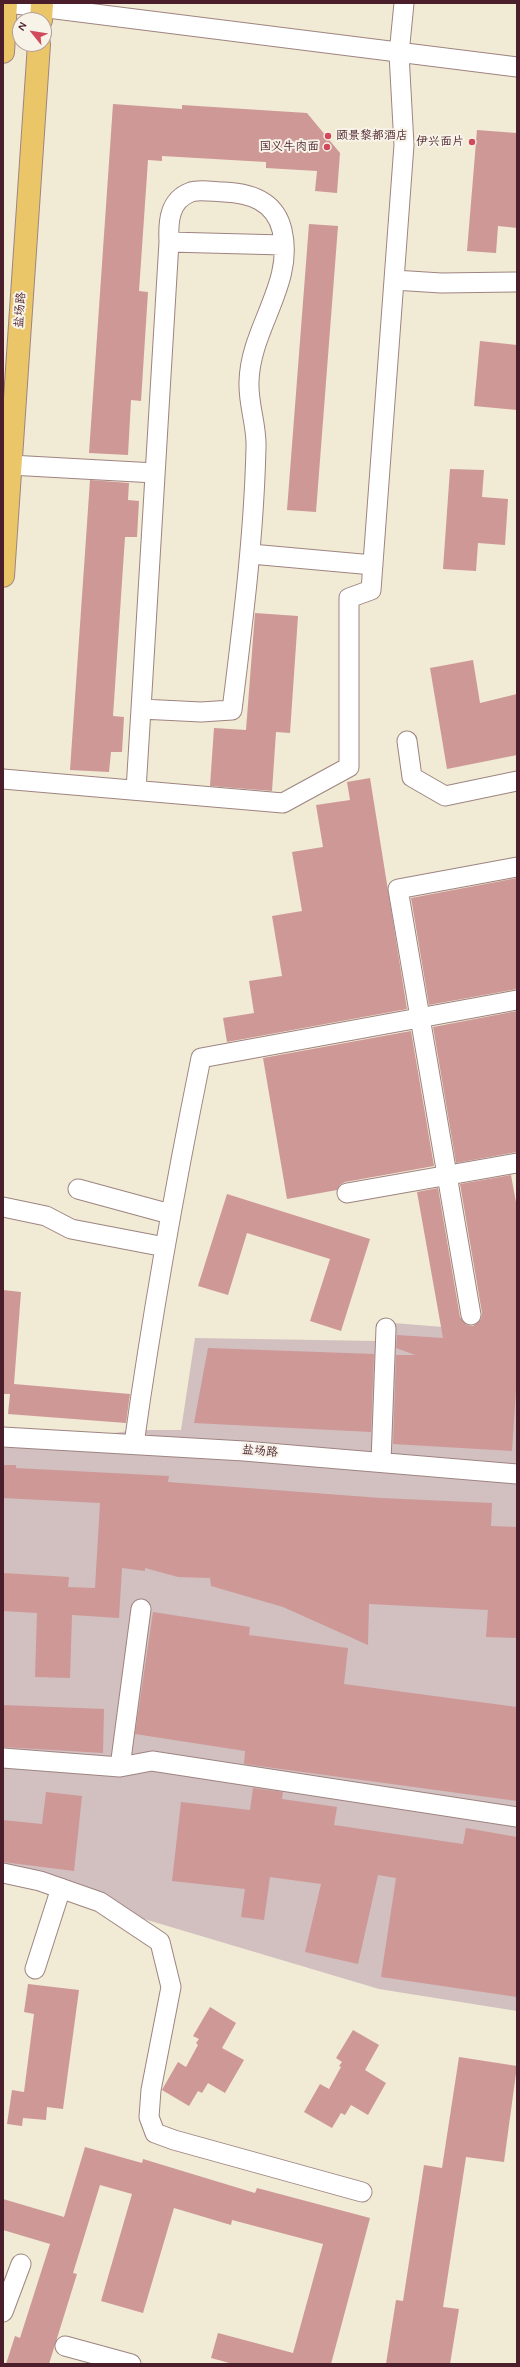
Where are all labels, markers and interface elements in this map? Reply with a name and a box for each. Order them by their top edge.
north arrow [12,12,52,52]
text: N [15,20,30,33]
place label: 颐景黎都酒店 [336,129,408,143]
marker: 颐景黎都酒店 [323,131,333,141]
place label: 伊兴面片 [416,135,464,149]
marker: 伊兴面片 [467,137,477,147]
place label: 国义牛肉面 [259,140,319,154]
marker: 国义牛肉面 [322,142,332,152]
street label: 盐场路 [13,292,29,328]
street label: 盐场路 [241,1443,279,1461]

